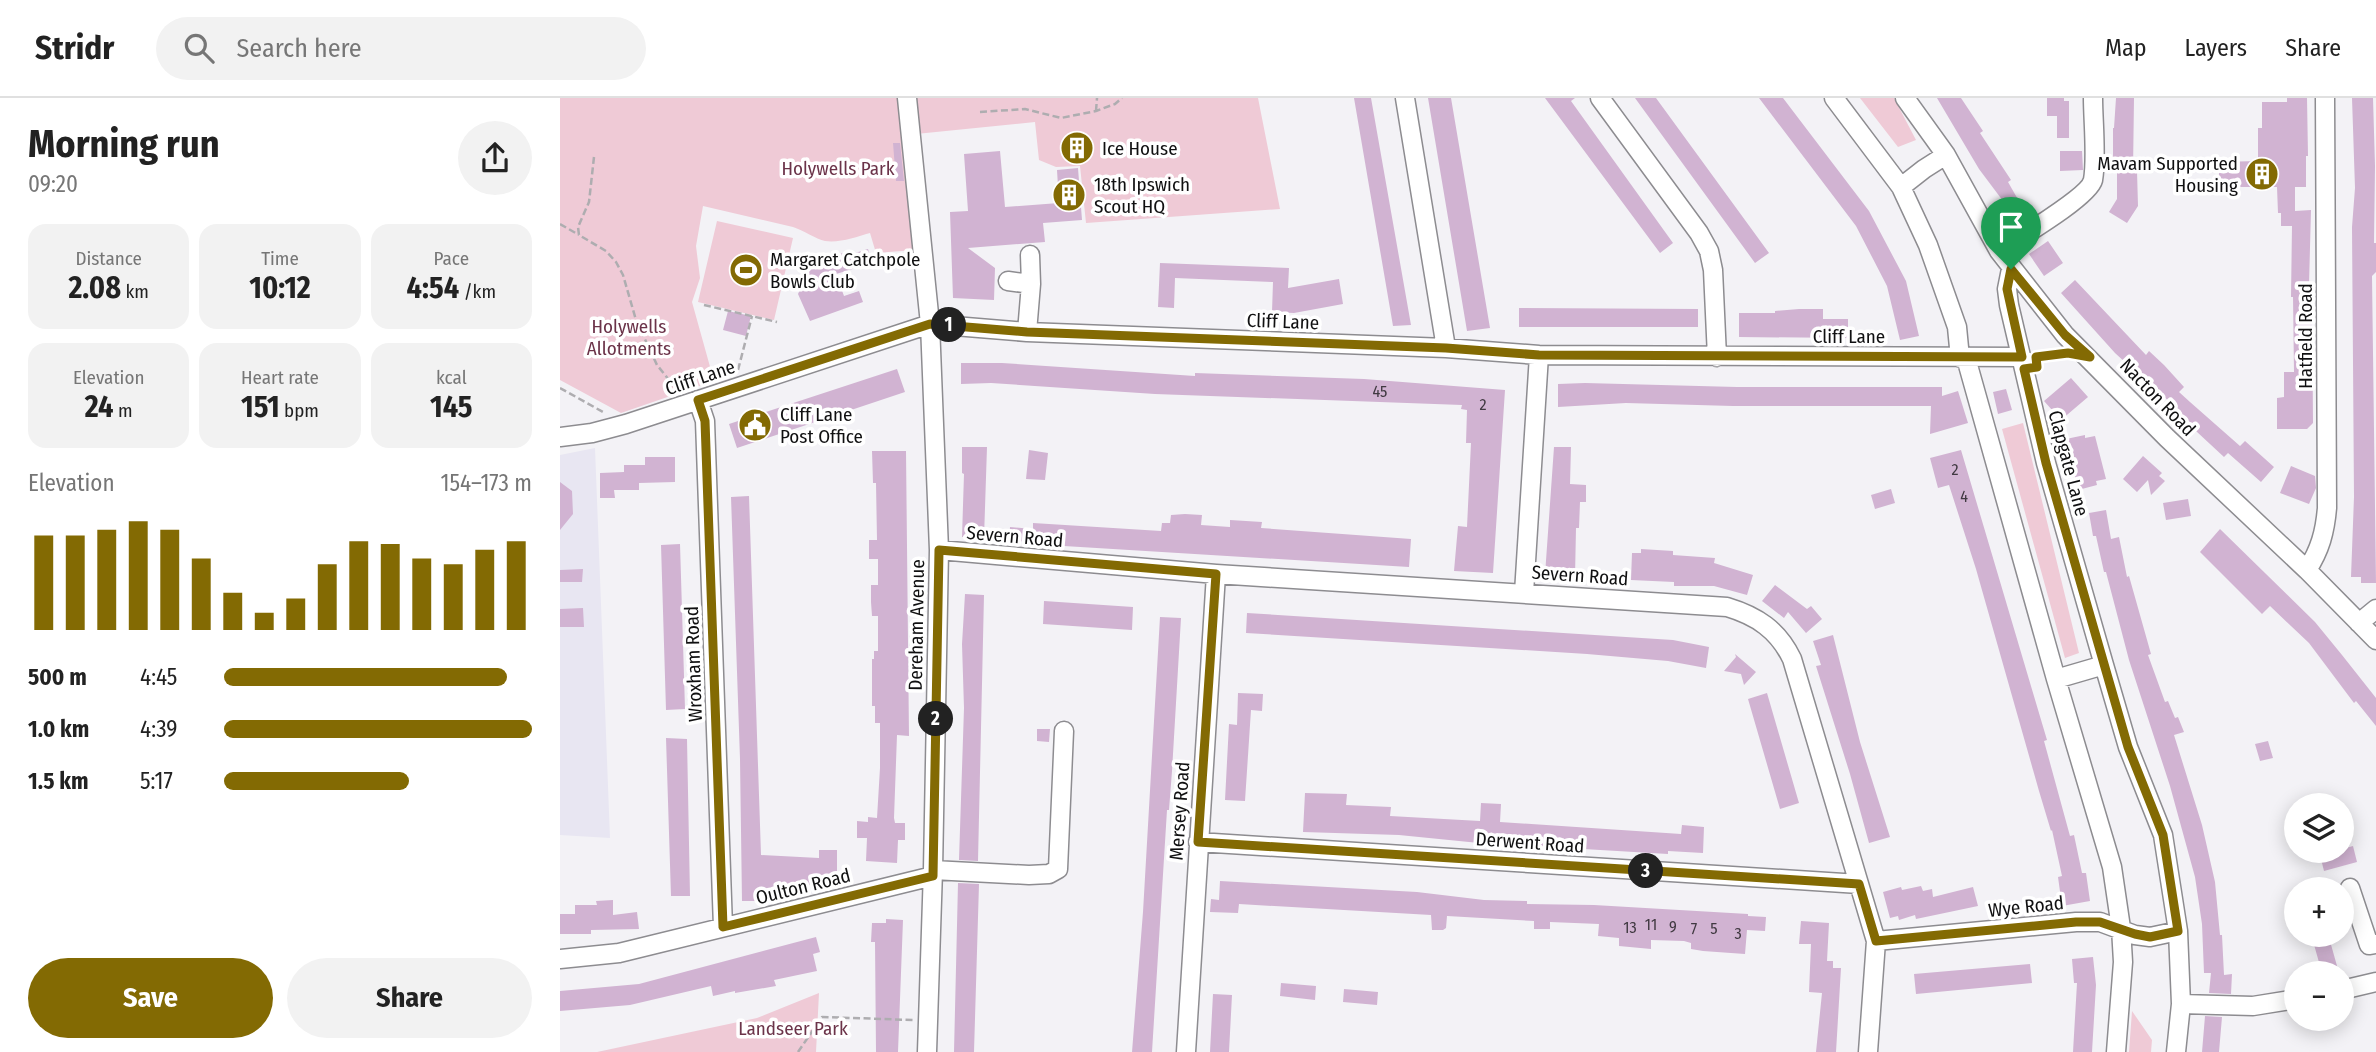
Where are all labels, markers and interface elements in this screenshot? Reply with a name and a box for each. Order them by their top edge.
search box [156,17,646,80]
text: Stridr [35,28,114,68]
icon: search [180,29,218,67]
text: Search here [236,33,362,64]
text: Map [2105,34,2147,62]
text: Layers [2185,34,2247,62]
text: Share [2285,34,2341,62]
text: Morning run [28,121,220,167]
button: share [458,121,532,195]
building icon: Ice House [1058,129,1096,167]
place label: Ice House [1102,137,1178,160]
place label: Mavam Supported Housing [2097,152,2238,197]
building icon: Mavam Supported Housing [2243,155,2281,193]
park label: Holywells Park [782,157,895,180]
text: 09:20 [28,170,78,198]
place label: 18th Ipswich Scout HQ [1094,173,1190,218]
building icon: 18th Ipswich Scout HQ [1050,176,1088,214]
pin [1981,197,2041,269]
icon: arrive [1992,208,2030,246]
text: Distance [75,247,142,270]
text: Time [261,247,299,270]
text: Pace [434,247,469,270]
place label: Margaret Catchpole Bowls Club [770,248,920,293]
sports icon: Margaret Catchpole Bowls Club [727,251,765,289]
text: 2.08 [68,270,121,306]
text: 10:12 [249,270,311,306]
text: 4:54 [407,270,459,306]
text: km [121,280,149,303]
text: /km [459,280,496,303]
street label: Hatfield Road [2294,283,2317,389]
pin: 1 [932,308,966,342]
street label: Cliff Lane [1246,309,1320,334]
text: 1 [944,313,953,336]
park label: Holywells Allotments [587,315,671,360]
street label: Cliff Lane [1813,325,1885,348]
street label: Nacton Road [2115,354,2200,441]
street label: Cliff Lane [662,355,738,400]
text: Elevation [73,366,144,389]
text: Heart rate [241,366,319,389]
text: kcal [436,366,467,389]
house number: 45 [1373,382,1387,401]
text: 24 [85,389,113,425]
text: 151 [241,389,280,425]
text: 145 [430,389,473,425]
house number: 2 [1479,395,1487,414]
text: m [113,399,133,422]
text: bpm [280,399,319,422]
place label: Cliff Lane Post Office [780,403,863,448]
public building icon: Cliff Lane Post Office [736,406,774,444]
street label: Clapgate Lane [2043,408,2094,518]
house number: 2 [1951,460,1959,479]
text: Elevation [28,469,115,497]
text: 154–173 m [440,469,532,497]
house number: 4 [1960,487,1968,506]
street label: Severn Road [966,521,1064,552]
street label: Dereham Avenue [904,559,929,691]
street label: Severn Road [1531,561,1629,590]
street label: Wroxham Road [680,606,707,722]
text: 500 m [28,663,87,691]
text: 4:45 [140,663,177,691]
pin: 2 [918,702,954,736]
text: 2 [931,707,940,730]
text: 1.0 km [28,715,89,743]
text: 4:39 [140,715,178,743]
street label: Mersey Road [1165,761,1194,861]
text: 1.5 km [28,767,89,795]
text: 5:17 [140,767,173,795]
map controls [2284,793,2354,1031]
button: layers [2284,793,2354,863]
street label: Derwent Road [1475,827,1585,858]
pin: 3 [1628,854,1664,888]
text: 3 [1641,859,1650,882]
street label: Oulton Road [753,864,853,909]
button: + [2284,877,2354,947]
street label: Wye Road [1987,891,2065,922]
house number: 11 [1645,915,1657,934]
house number: 9 [1669,917,1677,936]
house number: 13 [1623,918,1637,937]
house number: 7 [1691,919,1698,938]
house number: 5 [1710,919,1718,938]
house number: 3 [1734,924,1742,943]
button: Save [28,958,273,1038]
button: Share [287,958,532,1038]
button: − [2284,961,2354,1031]
park label: Landseer Park [738,1017,848,1040]

